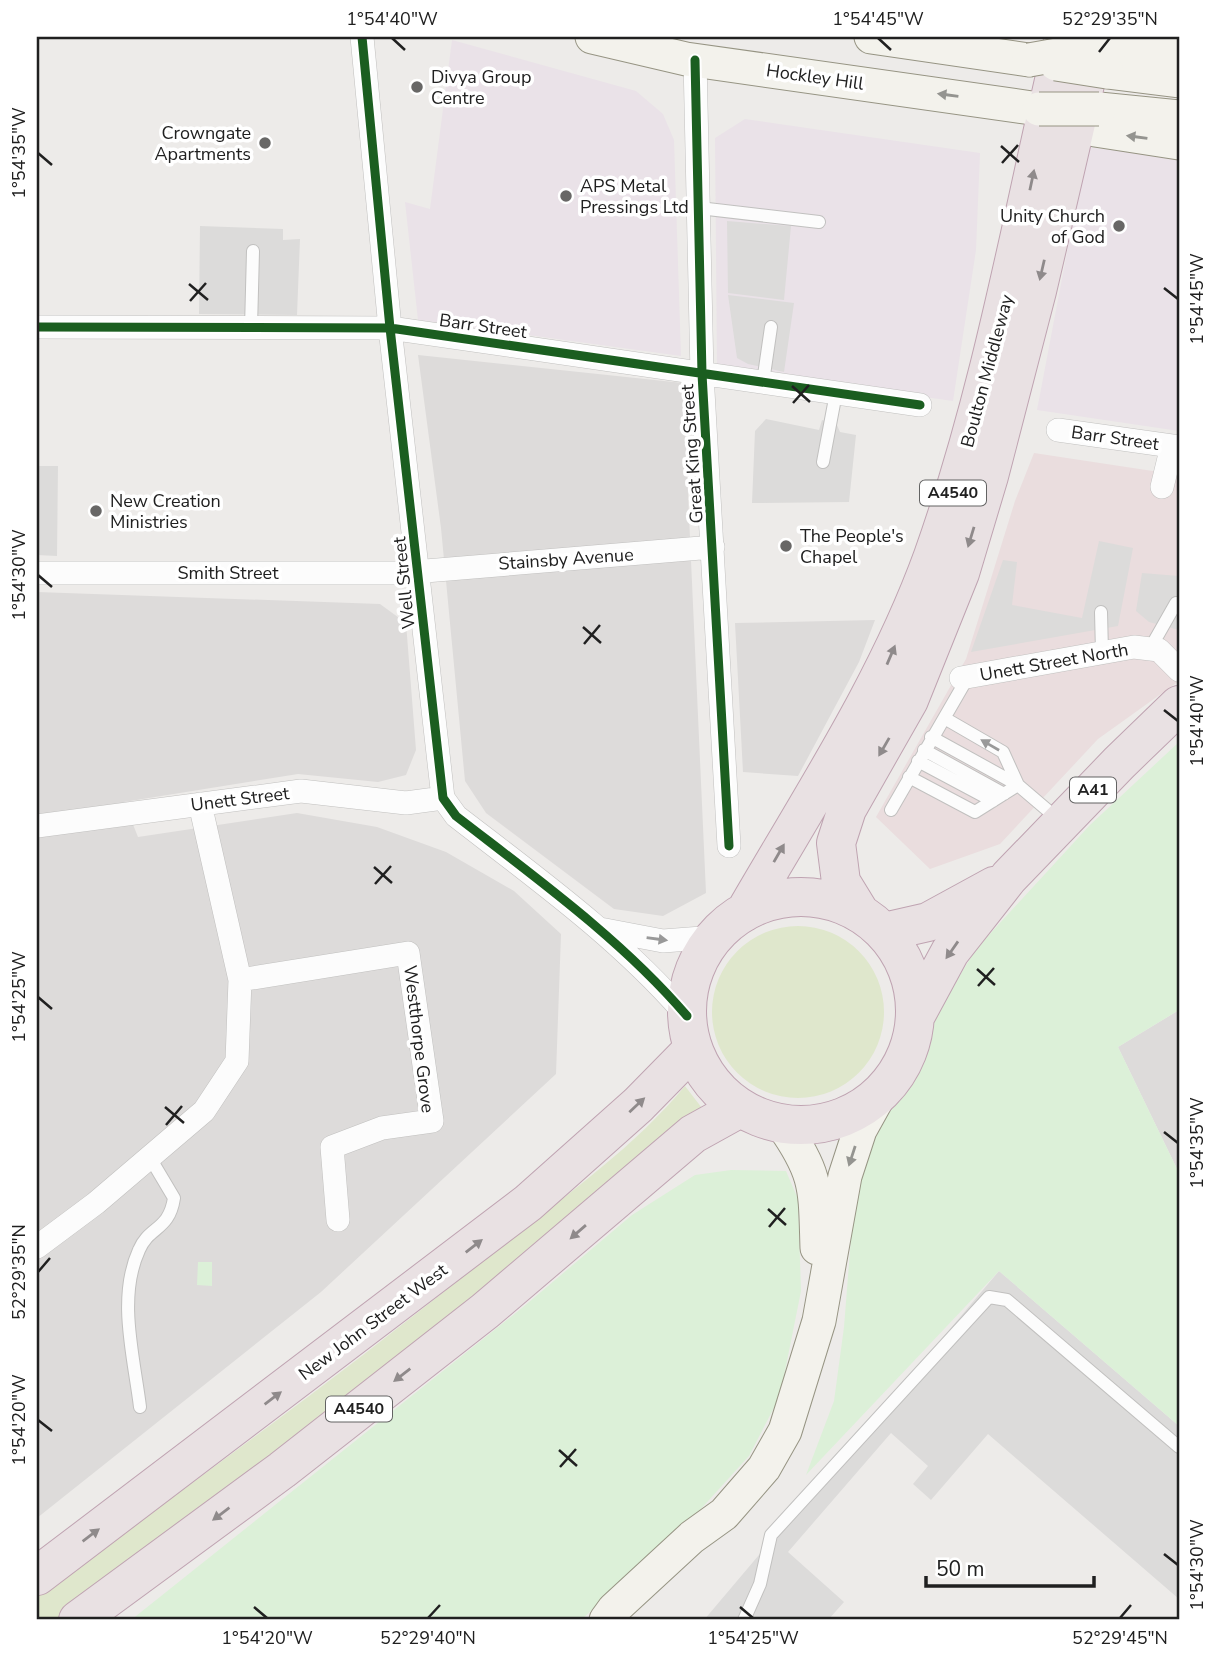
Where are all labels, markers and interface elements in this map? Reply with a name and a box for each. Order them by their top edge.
text: 1°54'40"W [346,7,438,31]
text: 1°54'45"W [832,7,924,31]
text: 52°29'35"N [1062,7,1158,31]
street label: Hockley Hill [765,58,866,96]
place label: Divya Group Centre [431,65,531,110]
marker: Divya Group Centre [409,79,425,95]
one-way arrow [937,90,959,101]
text: 1°54'35"W [7,107,31,199]
place label: Crowngate Apartments [154,121,251,166]
one-way arrow [1126,131,1148,142]
marker: Crowngate Apartments [257,135,273,151]
one-way arrow [1027,168,1038,190]
place label: APS Metal Pressings Ltd [580,174,689,219]
marker: APS Metal Pressings Ltd [558,188,574,204]
place label: Unity Church of God [1000,204,1105,249]
marker: Unity Church of God [1111,218,1127,234]
text: 1°54'45"W [1185,253,1209,345]
one-way arrow [1036,259,1047,281]
street label: Boulton Middleway [955,291,1019,450]
street label: Barr Street [438,308,529,344]
street label: Great King Street [675,383,709,524]
street label: Barr Street [1070,420,1161,456]
road number: A4540 [920,480,986,506]
place label: New Creation Ministries [110,489,221,534]
marker: New Creation Ministries [88,503,104,519]
place label: The People's Chapel [800,524,904,569]
one-way arrow [965,527,975,548]
text: 1°54'30"W [7,529,31,621]
street label: Well Street [387,535,421,630]
marker: The People's Chapel [778,538,794,554]
street label: Stainsby Avenue [498,542,634,576]
street label: Smith Street [178,561,279,585]
street label: Unett Street North [978,637,1130,687]
one-way arrow [885,645,897,665]
text: 1°54'40"W [1185,675,1209,767]
one-way arrow [878,738,890,757]
one-way arrow [980,739,999,751]
road number: A41 [1070,778,1116,803]
street label: Unett Street [189,781,291,817]
one-way arrow [773,843,785,862]
one-way arrow [646,934,668,945]
one-way arrow [945,941,959,959]
text: 1°54'25"W [7,951,31,1043]
street label: Westthorpe Grove [398,964,440,1114]
one-way arrow [628,1097,646,1113]
text: 1°54'35"W [1185,1097,1209,1189]
one-way arrow [846,1145,857,1166]
text: 52°29'35"N [7,1224,31,1320]
one-way arrow [569,1224,587,1240]
one-way arrow [464,1238,482,1253]
street label: New John Street West [294,1258,453,1386]
one-way arrow [393,1368,411,1383]
text: 1°54'20"W [7,1374,31,1466]
one-way arrow [264,1391,282,1405]
road number: A4540 [326,1396,392,1422]
one-way arrow [212,1507,231,1521]
text: 1°54'30"W [1185,1519,1209,1611]
one-way arrow [82,1528,101,1542]
scale bar [926,1545,1094,1589]
text: 50 m [936,1555,985,1583]
text: 1°54'20"W [221,1626,313,1650]
text: 52°29'40"N [380,1626,476,1650]
text: 1°54'25"W [707,1626,799,1650]
text: 52°29'45"N [1072,1626,1168,1650]

